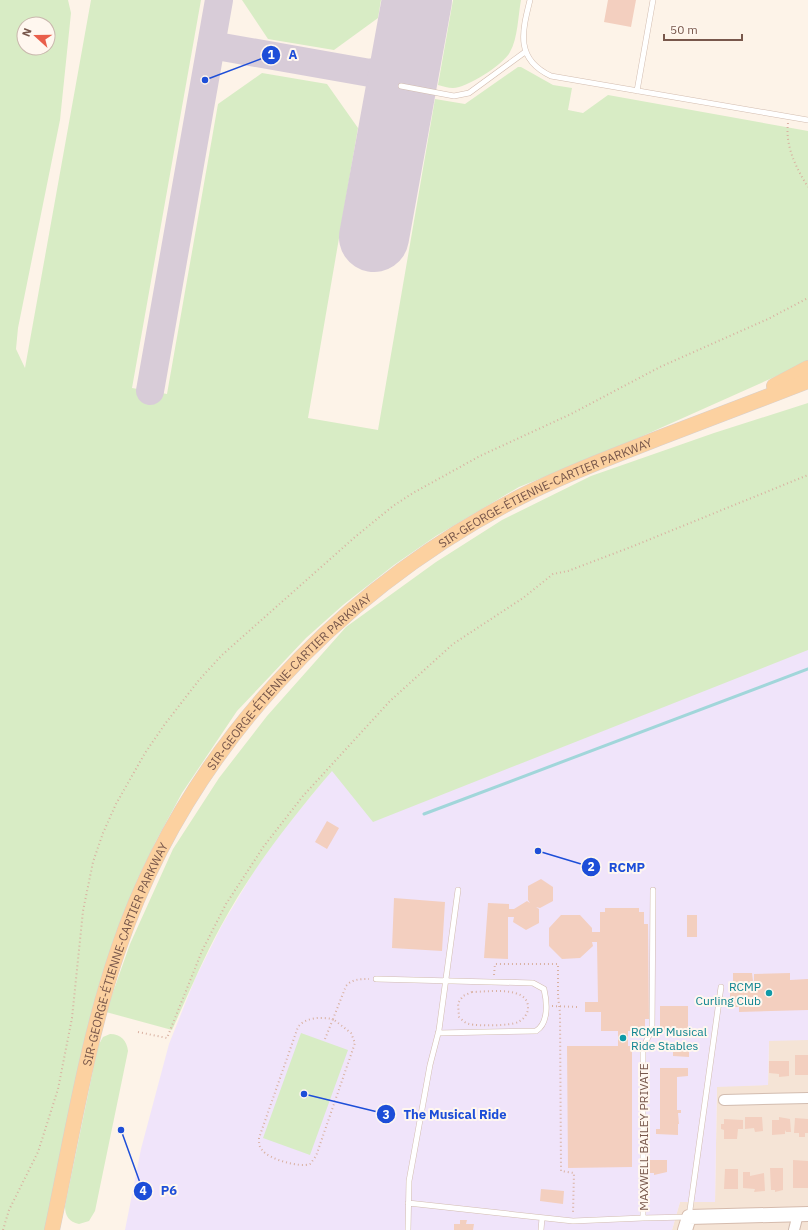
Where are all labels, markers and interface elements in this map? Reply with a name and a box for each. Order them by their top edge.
north arrow [16,16,56,56]
scale bar [664,16,742,42]
text: 50 m [670,22,698,37]
text: N [19,26,35,39]
callout: A [261,42,306,67]
text: A [289,46,298,63]
text: 1 [267,47,275,62]
street label: SIR-GEORGE-ÉTIENNE-CARTIER PARKWAY [435,434,654,551]
street label: SIR-GEORGE-ÉTIENNE-CARTIER PARKWAY [203,590,374,773]
street label: SIR-GEORGE-ÉTIENNE-CARTIER PARKWAY [79,840,171,1067]
callout: RCMP [581,854,653,879]
text: 2 [587,859,595,874]
text: RCMP [609,859,646,876]
place label: RCMP Curling Club [696,979,761,1008]
marker: RCMP Curling Club [764,988,774,998]
place label: RCMP Musical Ride Stables [631,1024,707,1053]
marker: RCMP Musical Ride Stables [618,1033,628,1043]
street label: MAXWELL BAILEY PRIVATE [636,1063,651,1211]
callout: The Musical Ride [376,1102,515,1127]
text: The Musical Ride [403,1106,507,1123]
text: 3 [382,1107,390,1122]
callout: P6 [133,1178,185,1203]
text: P6 [161,1182,177,1199]
text: 4 [139,1183,147,1198]

